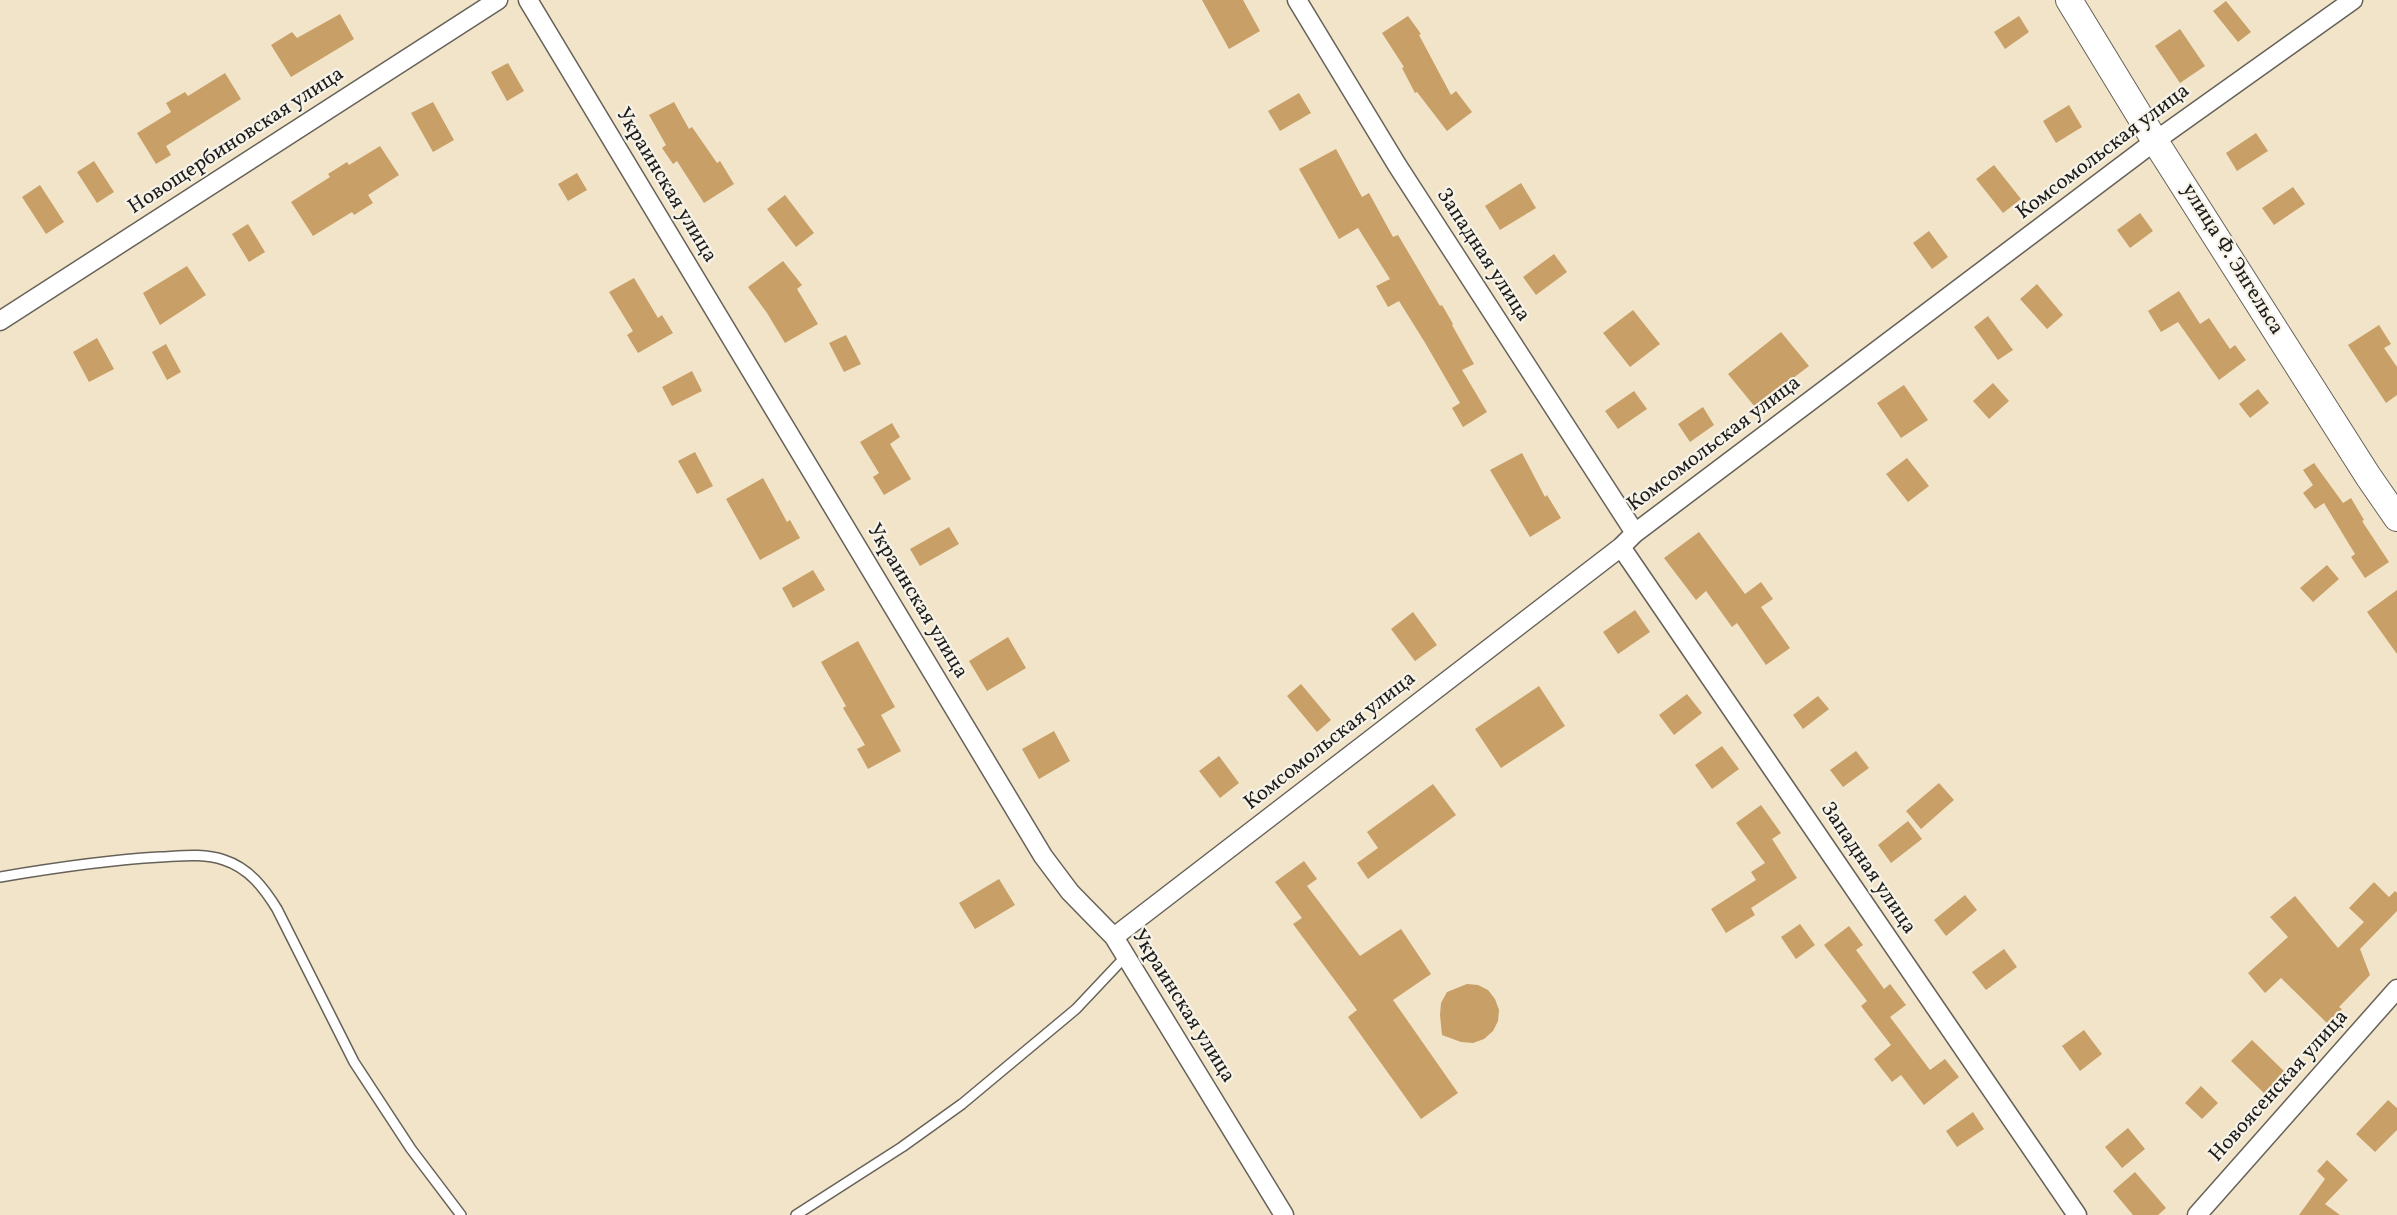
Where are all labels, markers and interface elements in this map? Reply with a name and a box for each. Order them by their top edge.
street label: Новощербиновская улица [124,63,350,221]
street label: Комсомольская улица [2012,80,2196,226]
street label: Украинская улица [609,104,721,268]
street label: улица Ф. Энгельса [2174,180,2288,340]
street label: Западная улица [1430,185,1534,327]
street label: Комсомольская улица [1623,372,1807,518]
street label: Украинская улица [860,520,972,684]
street label: Комсомольская улица [1240,667,1422,817]
street label: Западная улица [1814,798,1920,940]
street label: Украинская улица [1125,926,1239,1088]
street label: Новоясенская улица [2205,1006,2355,1168]

